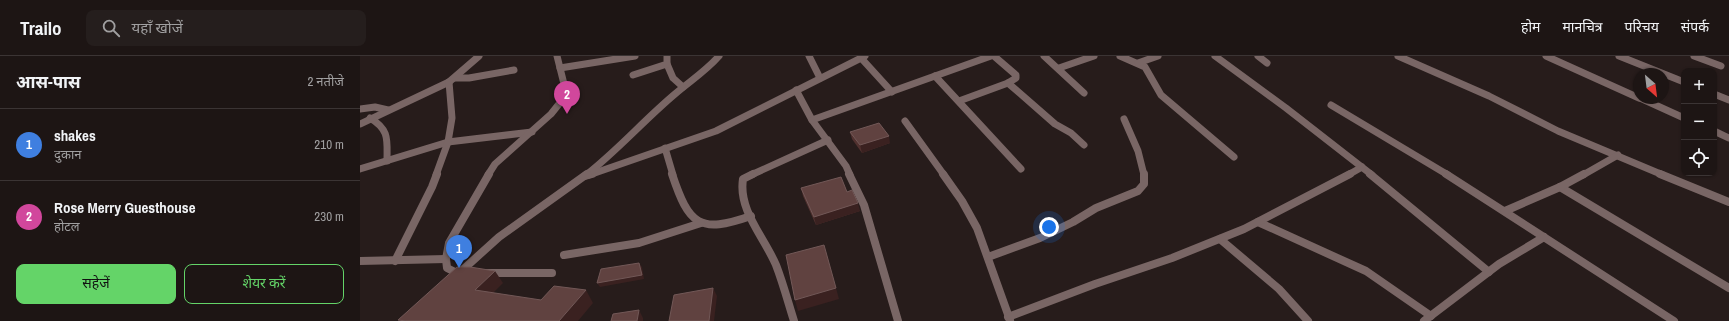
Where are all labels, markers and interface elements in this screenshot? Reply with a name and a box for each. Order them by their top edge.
search box [86,10,366,46]
text: Trailo [20,15,62,41]
icon: search [100,17,122,39]
text: यहाँ खोजें [132,17,183,38]
text: होम [1521,18,1540,36]
text: मानचित्र [1562,18,1603,36]
text: परिचय [1625,18,1659,36]
text: संपर्क [1681,18,1709,36]
north arrow [1633,68,1669,104]
map controls [1681,68,1717,176]
button: + [1681,68,1717,104]
text: आस-पास [16,70,81,93]
text: 2 नतीजे [307,73,344,90]
pin: 2 [554,81,580,114]
button: − [1681,104,1717,140]
text: shakes [54,125,96,146]
text: 1 [26,136,32,153]
text: 210 m [314,136,344,153]
button: locate [1681,140,1717,176]
text: दुकान [54,146,81,163]
text: Rose Merry Guesthouse [54,197,196,218]
text: 2 [26,208,32,225]
text: 230 m [314,208,344,225]
your location [1039,217,1059,237]
text: होटल [54,218,80,235]
pin: 1 [446,235,472,268]
button: सहेजें [16,264,176,304]
button: शेयर करें [184,264,344,304]

